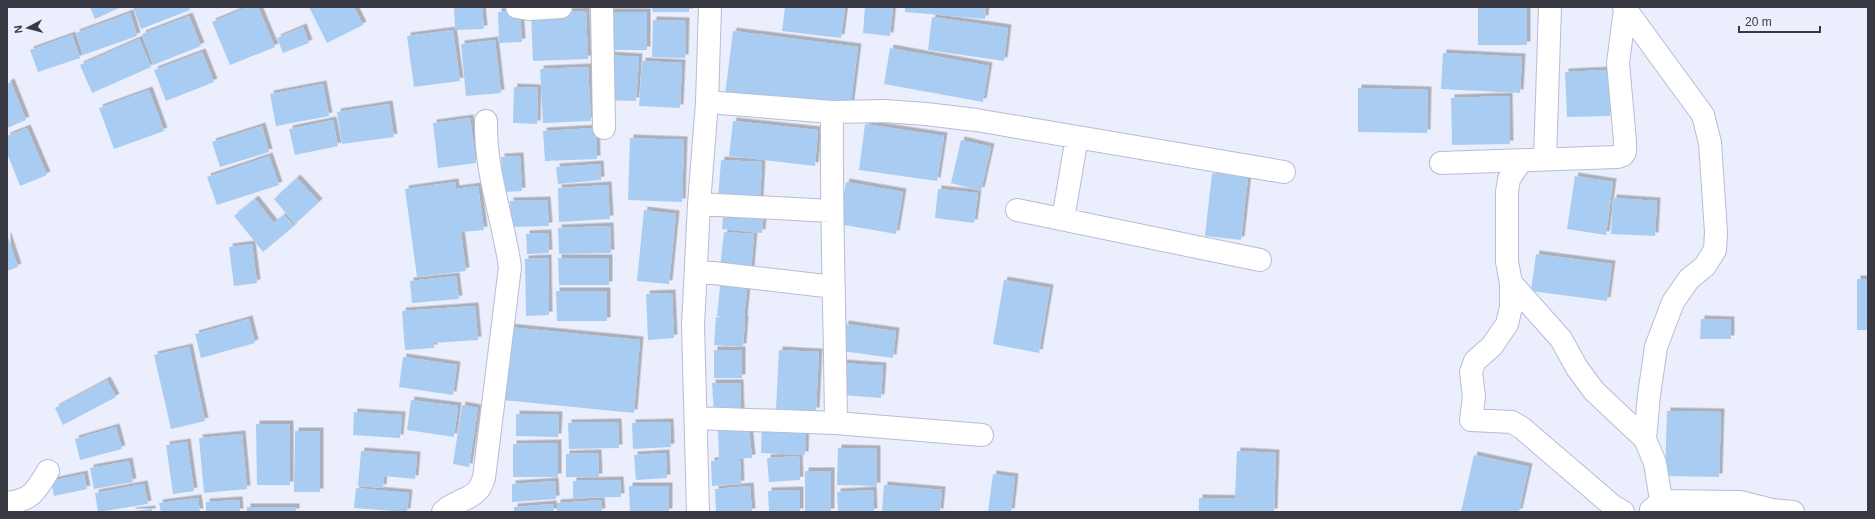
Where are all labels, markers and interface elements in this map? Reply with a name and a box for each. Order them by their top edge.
north arrow [8,8,48,48]
scale bar [1739,8,1820,34]
text: 20 m [1745,15,1772,29]
text: N [12,24,25,34]

